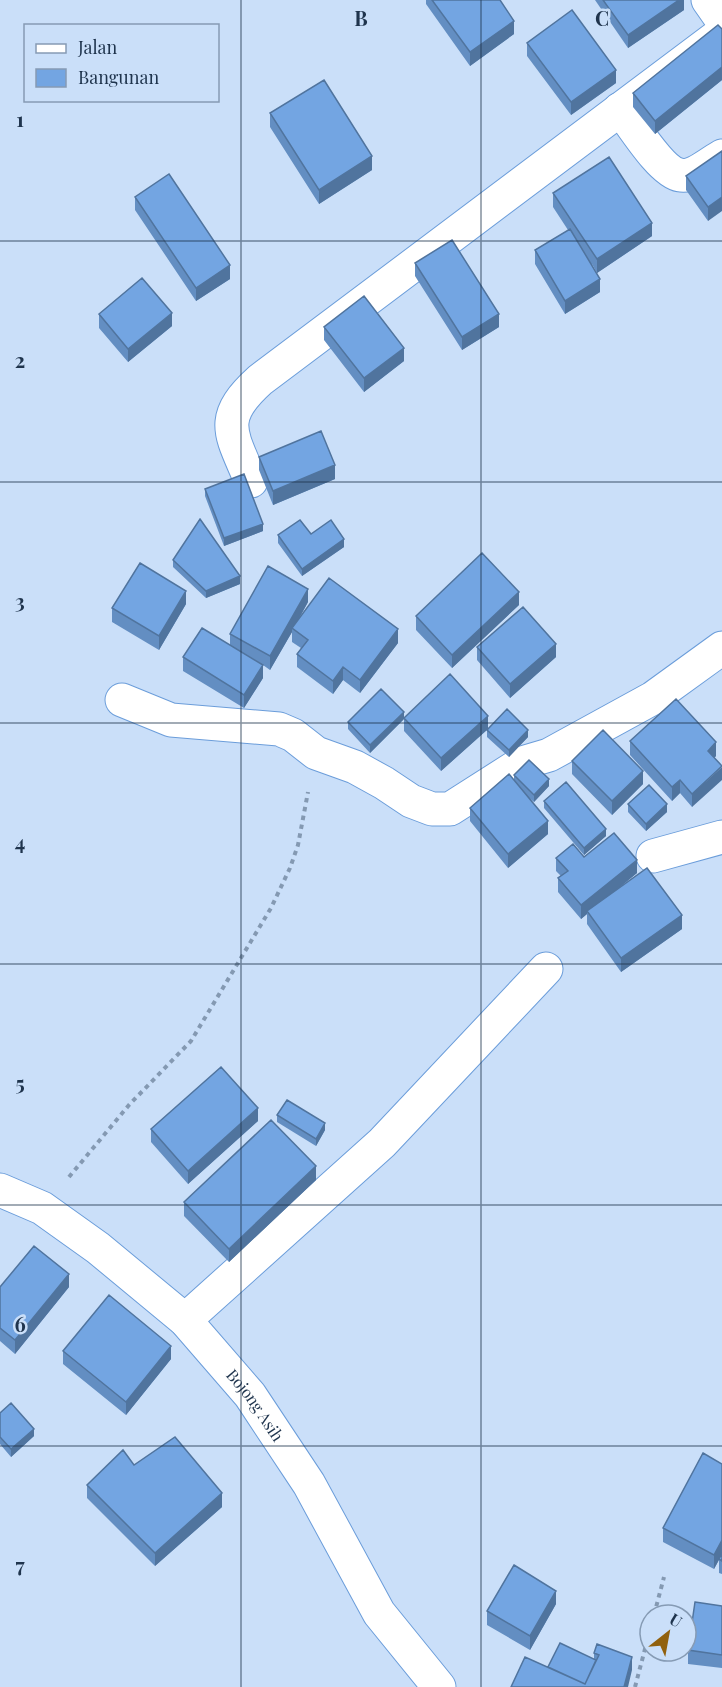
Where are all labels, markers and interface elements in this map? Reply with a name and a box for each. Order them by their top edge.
text: B [354,4,368,31]
text: C [595,4,609,31]
legend [24,24,219,102]
text: Jalan [77,35,118,59]
text: Bangunan [78,65,159,89]
text: 1 [16,105,24,132]
text: 2 [15,346,25,373]
text: 3 [15,587,25,614]
text: 4 [15,828,25,855]
text: 5 [15,1069,25,1096]
text: 6 [14,1310,26,1337]
street label: Bojong Asih [222,1364,289,1446]
text: 7 [15,1551,25,1578]
north arrow [638,1603,698,1663]
text: U [666,1608,686,1632]

